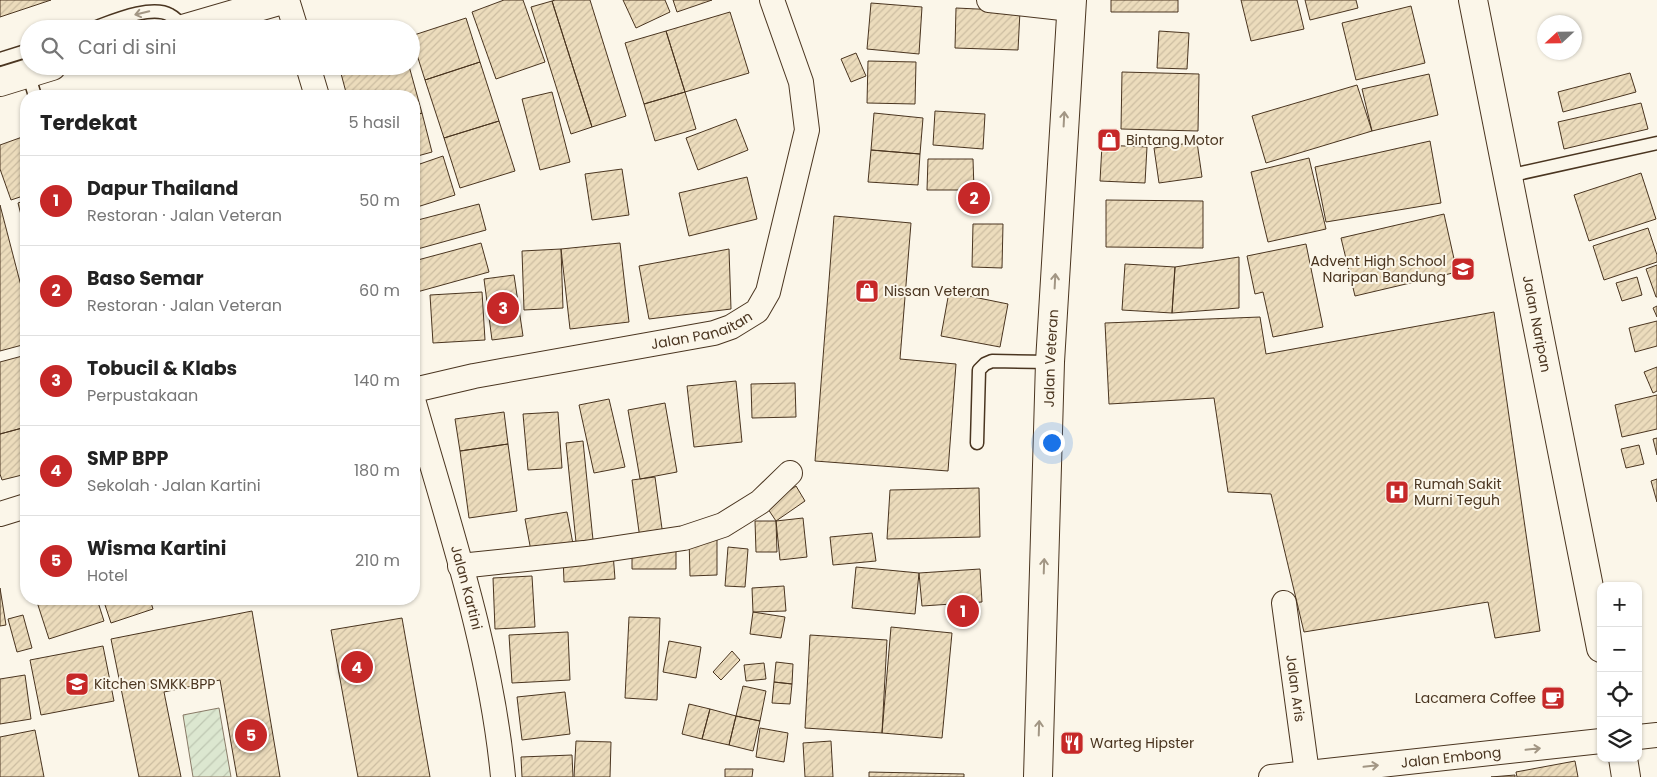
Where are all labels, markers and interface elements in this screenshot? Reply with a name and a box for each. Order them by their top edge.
one-way arrow [135,9,151,18]
north arrow [1537,15,1582,60]
search box [20,20,420,75]
icon: search [38,34,66,62]
text: Cari di sini [78,34,176,61]
text: Terdekat [40,108,137,137]
text: 5 hasil [348,111,400,134]
one-way arrow [1060,111,1069,127]
shop icon: Bintang Motor [1096,127,1122,153]
place label: Bintang Motor [1126,130,1224,150]
text: Dapur Thailand [87,175,238,202]
pin: 2 [958,179,990,217]
text: 1 [53,189,59,212]
text: 50 m [359,189,400,212]
text: Restoran · Jalan Veteran [87,204,282,227]
place label: Advent High School Naripan Bandung [1310,251,1446,287]
school or university icon: Advent High School Naripan Bandung [1450,256,1476,282]
text: Baso Semar [87,265,204,292]
one-way arrow [1050,273,1059,289]
street label: Jalan Naripan [1518,274,1556,374]
shop icon: Nissan Veteran [854,278,880,304]
text: 2 [51,279,61,302]
text: 60 m [359,279,400,302]
place label: Nissan Veteran [884,281,990,301]
pin: 3 [487,289,519,327]
text: Restoran · Jalan Veteran [87,294,282,317]
street label: Jalan Panaitan [649,306,756,354]
street label: Jalan Veteran [1039,309,1063,408]
text: Tobucil & Klabs [87,355,237,382]
text: 3 [51,369,61,392]
text: 140 m [354,369,400,392]
text: Perpustakaan [87,384,198,407]
your location [1039,430,1065,456]
text: SMP BPP [87,445,168,472]
text: 4 [51,459,61,482]
text: 180 m [354,459,400,482]
text: Sekolah · Jalan Kartini [87,474,261,497]
place label: Rumah Sakit Murni Teguh [1414,474,1502,510]
hospital icon: Rumah Sakit Murni Teguh [1384,479,1410,505]
text: Wisma Kartini [87,535,226,562]
street label: Jalan Kartini [446,543,487,632]
text: 5 [51,549,61,572]
text: 210 m [355,549,400,572]
one-way arrow [1039,558,1049,574]
text: Hotel [87,564,128,587]
map controls [1597,582,1642,762]
button: + [1597,582,1642,627]
pin: 1 [947,592,979,630]
button: − [1597,627,1642,672]
pin: 4 [341,648,373,686]
street label: Jalan Aris [1281,653,1310,723]
school or university icon: Kitchen SMKK BPP [64,671,90,697]
button: locate [1597,672,1642,717]
place label: Kitchen SMKK BPP [94,674,215,694]
cafe icon: Lacamera Coffee [1540,685,1566,711]
place label: Lacamera Coffee [1415,688,1536,708]
pin: 5 [235,716,267,754]
button: layers [1597,717,1642,762]
one-way arrow [1034,721,1044,737]
restaurant icon: Warteg Hipster [1059,730,1085,756]
place label: Warteg Hipster [1090,733,1194,753]
street label: Jalan Embong [1400,742,1502,773]
one-way arrow [1525,744,1541,753]
one-way arrow [1363,761,1379,771]

